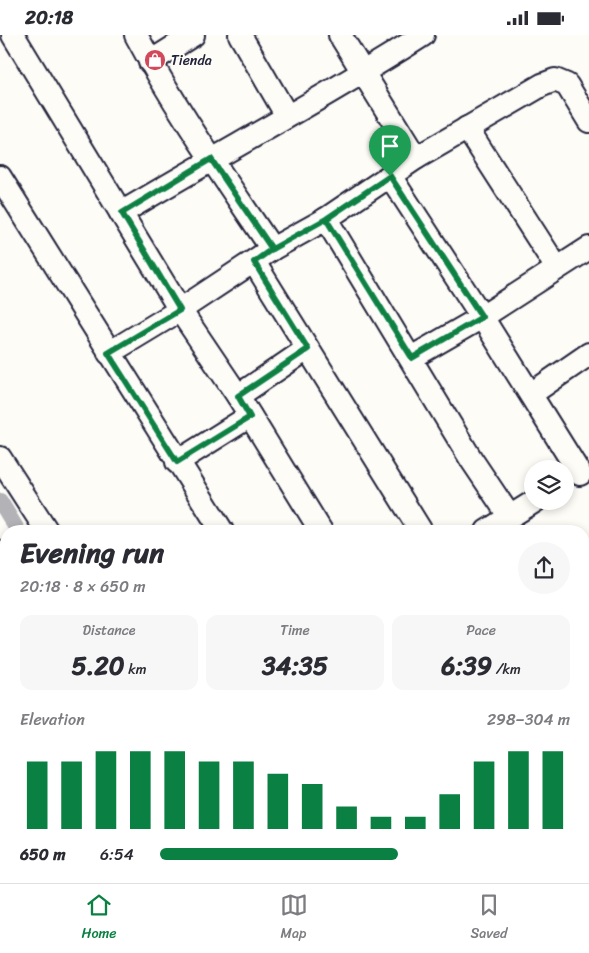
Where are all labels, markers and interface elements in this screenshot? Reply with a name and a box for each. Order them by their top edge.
text: 20:18 [25,1,73,34]
shop icon: Tienda [143,48,167,72]
place label: Tienda [171,48,212,73]
pin [369,125,411,176]
icon: arrive [376,132,404,160]
map controls [524,460,574,510]
button: layers [524,460,574,510]
text: Evening run [20,528,164,577]
button: share [518,542,570,594]
text: 20:18 · 8 × 650 m [20,572,146,601]
text: Distance [82,618,136,643]
text: Time [280,618,310,643]
text: Pace [466,618,496,643]
text: 5.20 [72,643,125,688]
text: 34:35 [262,643,328,688]
text: 6:39 [441,643,492,688]
text: km [125,657,146,682]
text: /km [492,657,521,682]
text: Elevation [20,705,85,734]
text: 298–304 m [487,705,570,734]
text: 650 m [20,840,65,869]
text: 6:54 [100,840,134,869]
tab: Home [82,891,117,946]
tab: Map [280,891,308,946]
tab: Saved [471,891,507,946]

